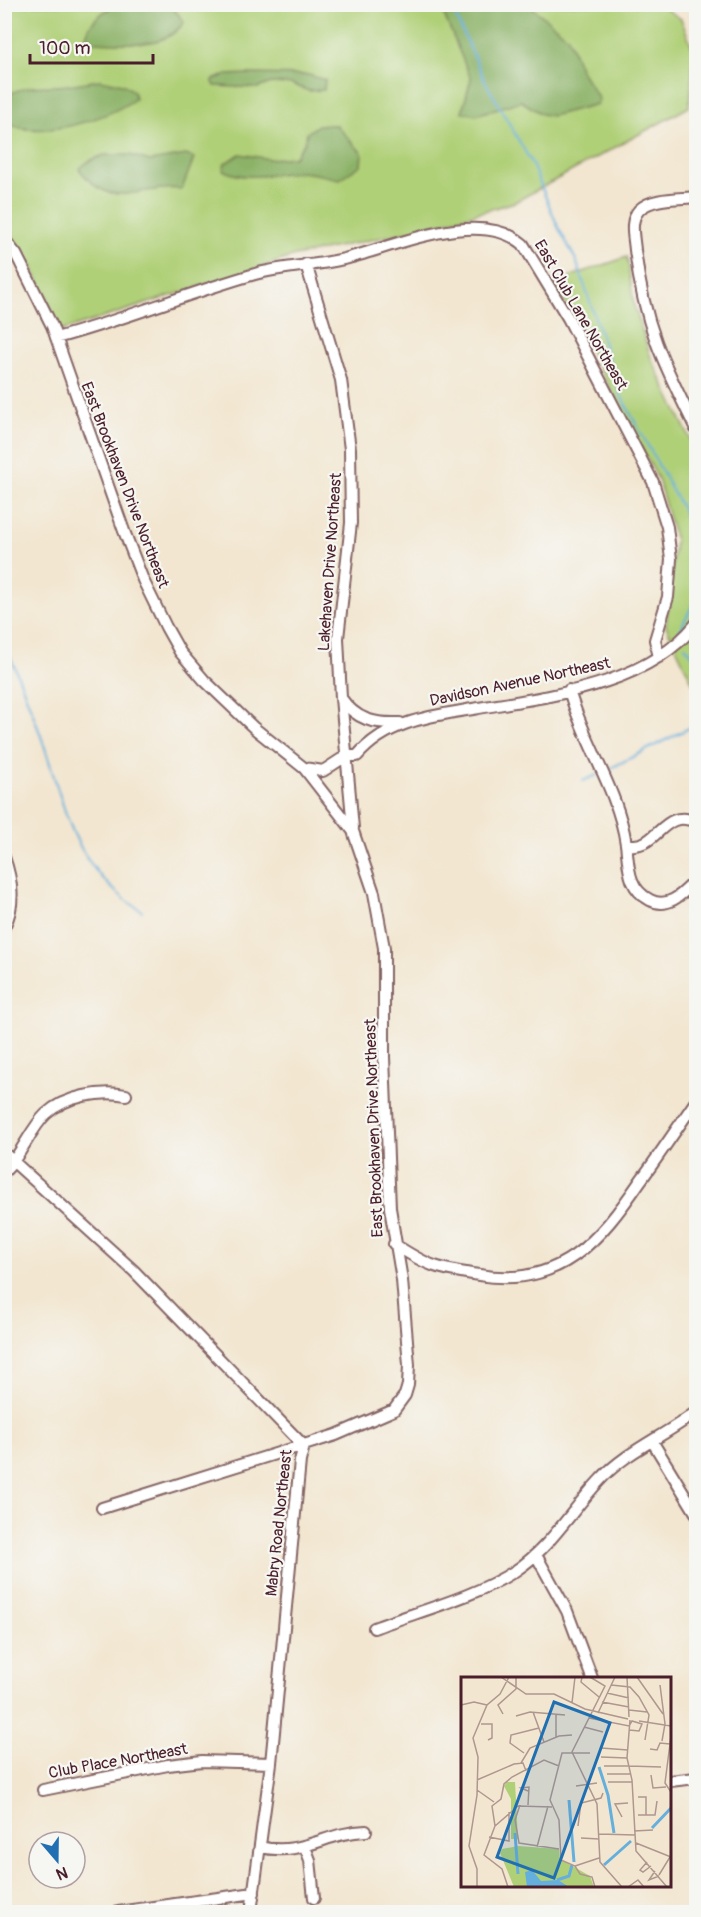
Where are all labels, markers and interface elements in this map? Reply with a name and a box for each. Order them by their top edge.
scale bar [30,27,153,65]
text: 100 m [39,37,91,60]
street label: East Club Lane Northeast [530,236,633,394]
street label: East Brookhaven Drive Northeast [76,379,174,591]
street label: Lakehaven Drive Northeast [314,472,346,652]
street label: Davidson Avenue Northeast [428,653,613,711]
street label: East Brookhaven Drive Northeast [360,1018,388,1238]
street label: Mabry Road Northeast [261,1448,297,1597]
inset map [461,1677,671,1887]
street label: Club Place Northeast [47,1739,190,1783]
north arrow [27,1830,87,1890]
text: N [53,1862,70,1884]

